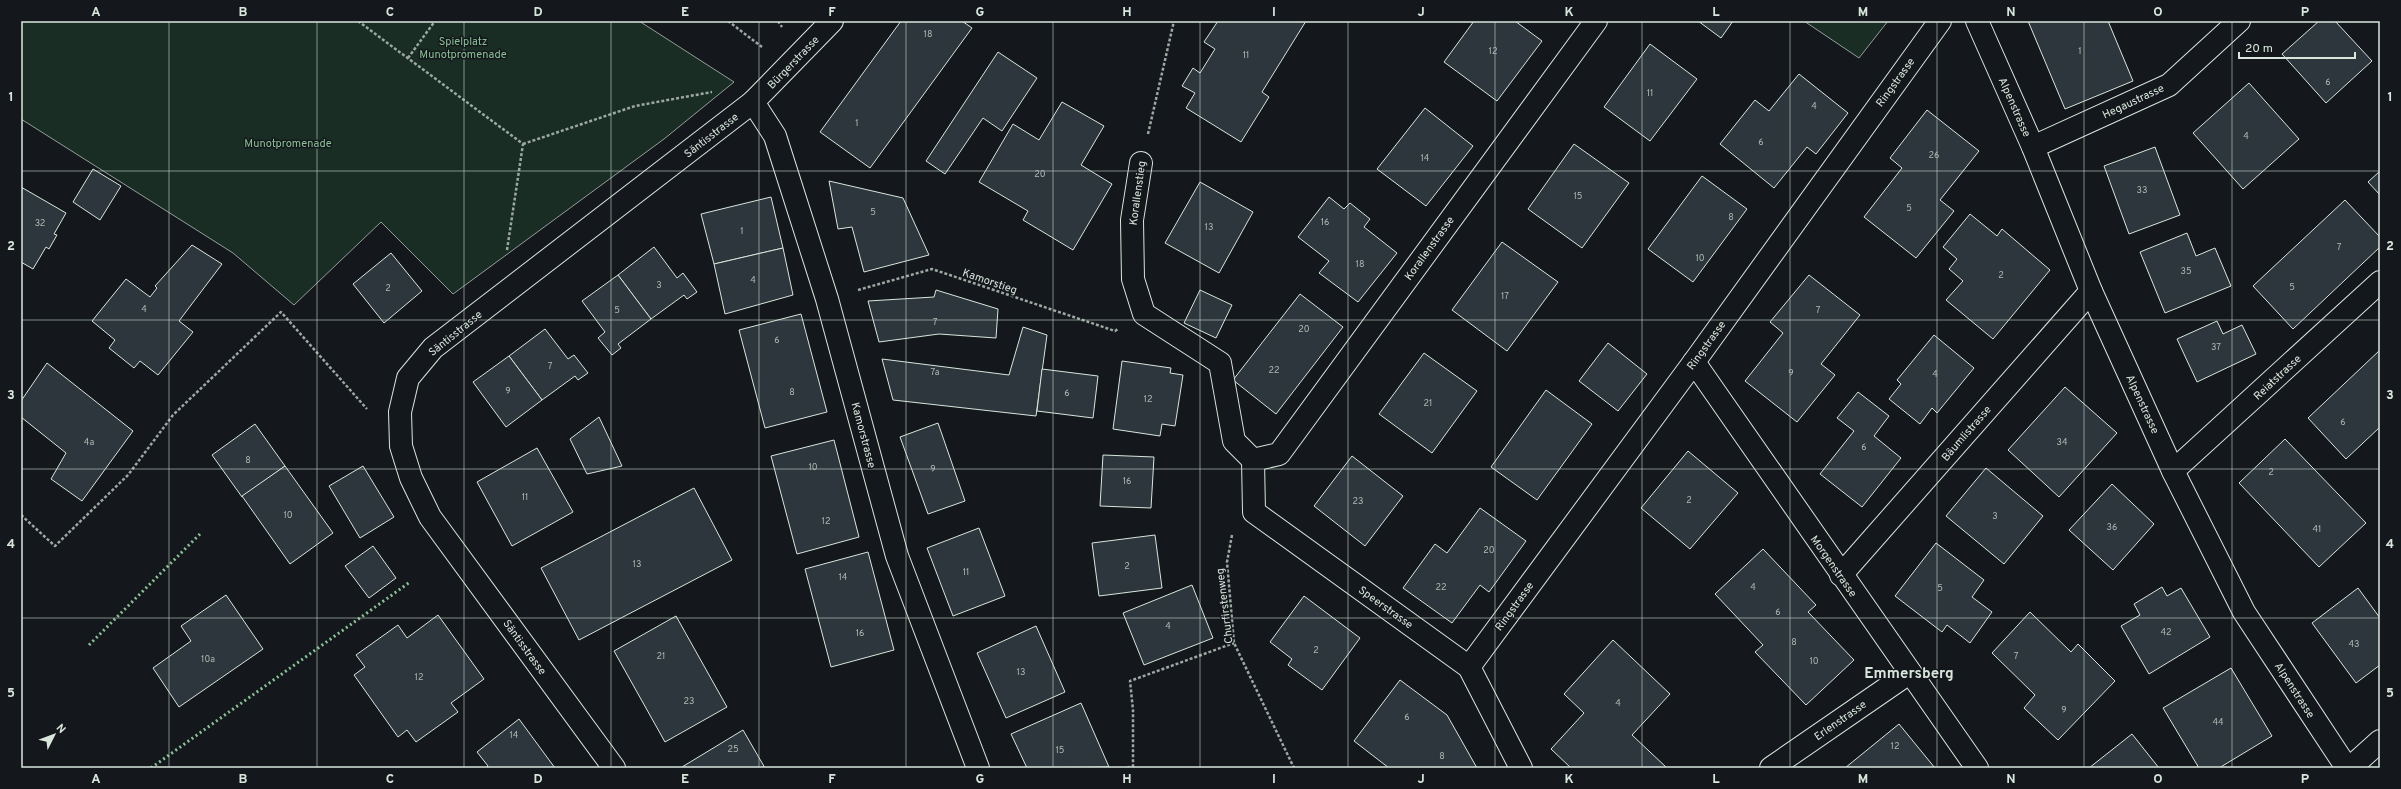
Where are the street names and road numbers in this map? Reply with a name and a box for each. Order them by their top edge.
street label: Bürgerstrasse [765,33,823,92]
street label: Ringstrasse [1873,55,1918,110]
street label: Alpenstrasse [1995,75,2033,139]
street label: Hegaustrasse [2100,81,2167,122]
street label: Säntisstrasse [682,110,742,161]
street label: Korallenstieg [1127,160,1149,226]
street label: Korallenstrasse [1402,214,1458,283]
street label: Kamorstieg [961,266,1019,298]
street label: Säntisstrasse [426,308,485,360]
street label: Ringstrasse [1684,318,1729,373]
street label: Reiatstrasse [2251,352,2305,403]
street label: Alpenstrasse [2122,373,2162,436]
street label: Kamorstrasse [848,401,879,470]
street label: Bäumlistrasse [1939,403,1995,464]
street label: Morgenstrasse [1807,533,1860,600]
street label: Churfirstenweg [1213,567,1237,644]
street label: Ringstrasse [1492,579,1537,634]
street label: Speerstrasse [1355,583,1415,632]
street label: Säntisstrasse [499,617,549,678]
street label: Alpenstrasse [2271,660,2317,721]
street label: Erlenstrasse [1812,698,1869,744]

